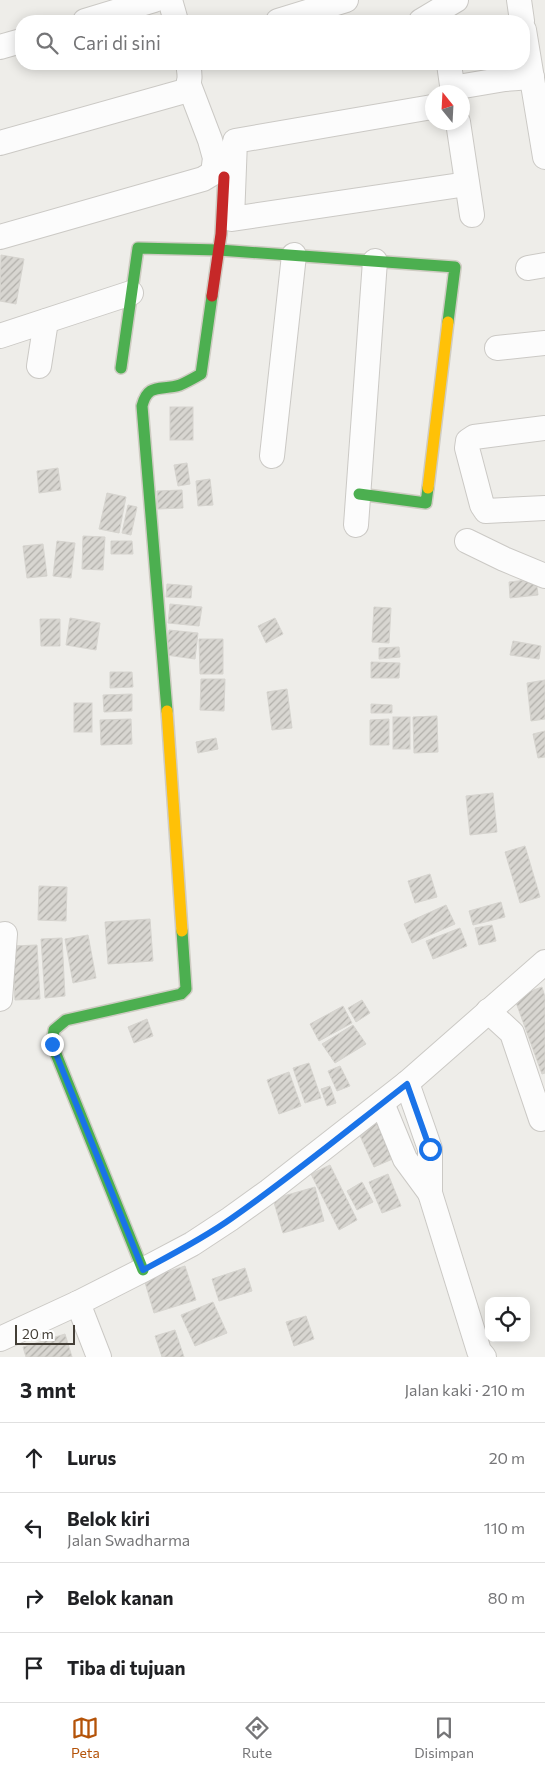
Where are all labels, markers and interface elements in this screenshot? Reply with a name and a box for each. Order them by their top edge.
search box [15,15,530,70]
icon: search [33,29,61,57]
text: Cari di sini [73,31,161,54]
north arrow [425,85,470,130]
route end [41,1033,64,1056]
route start [419,1138,442,1161]
map controls [485,1297,530,1342]
button: locate [485,1297,530,1342]
scale bar [15,1322,75,1345]
text: 20 m [22,1325,54,1342]
text: 3 mnt [20,1377,76,1402]
text: Jalan kaki · 210 m [404,1380,525,1399]
icon: ahead [20,1444,48,1472]
text: Lurus [67,1446,116,1469]
text: 20 m [489,1448,525,1467]
text: Belok kiri [67,1507,150,1530]
icon: left [20,1514,48,1542]
text: 110 m [484,1518,525,1537]
text: Jalan Swadharma [67,1530,190,1549]
icon: right [20,1584,48,1612]
text: Belok kanan [67,1586,174,1609]
text: 80 m [488,1588,525,1607]
icon: arrive [20,1654,48,1682]
text: Tiba di tujuan [67,1656,185,1679]
tab: Peta [71,1714,100,1761]
tab: Rute [242,1714,272,1761]
tab: Disimpan [414,1714,474,1761]

